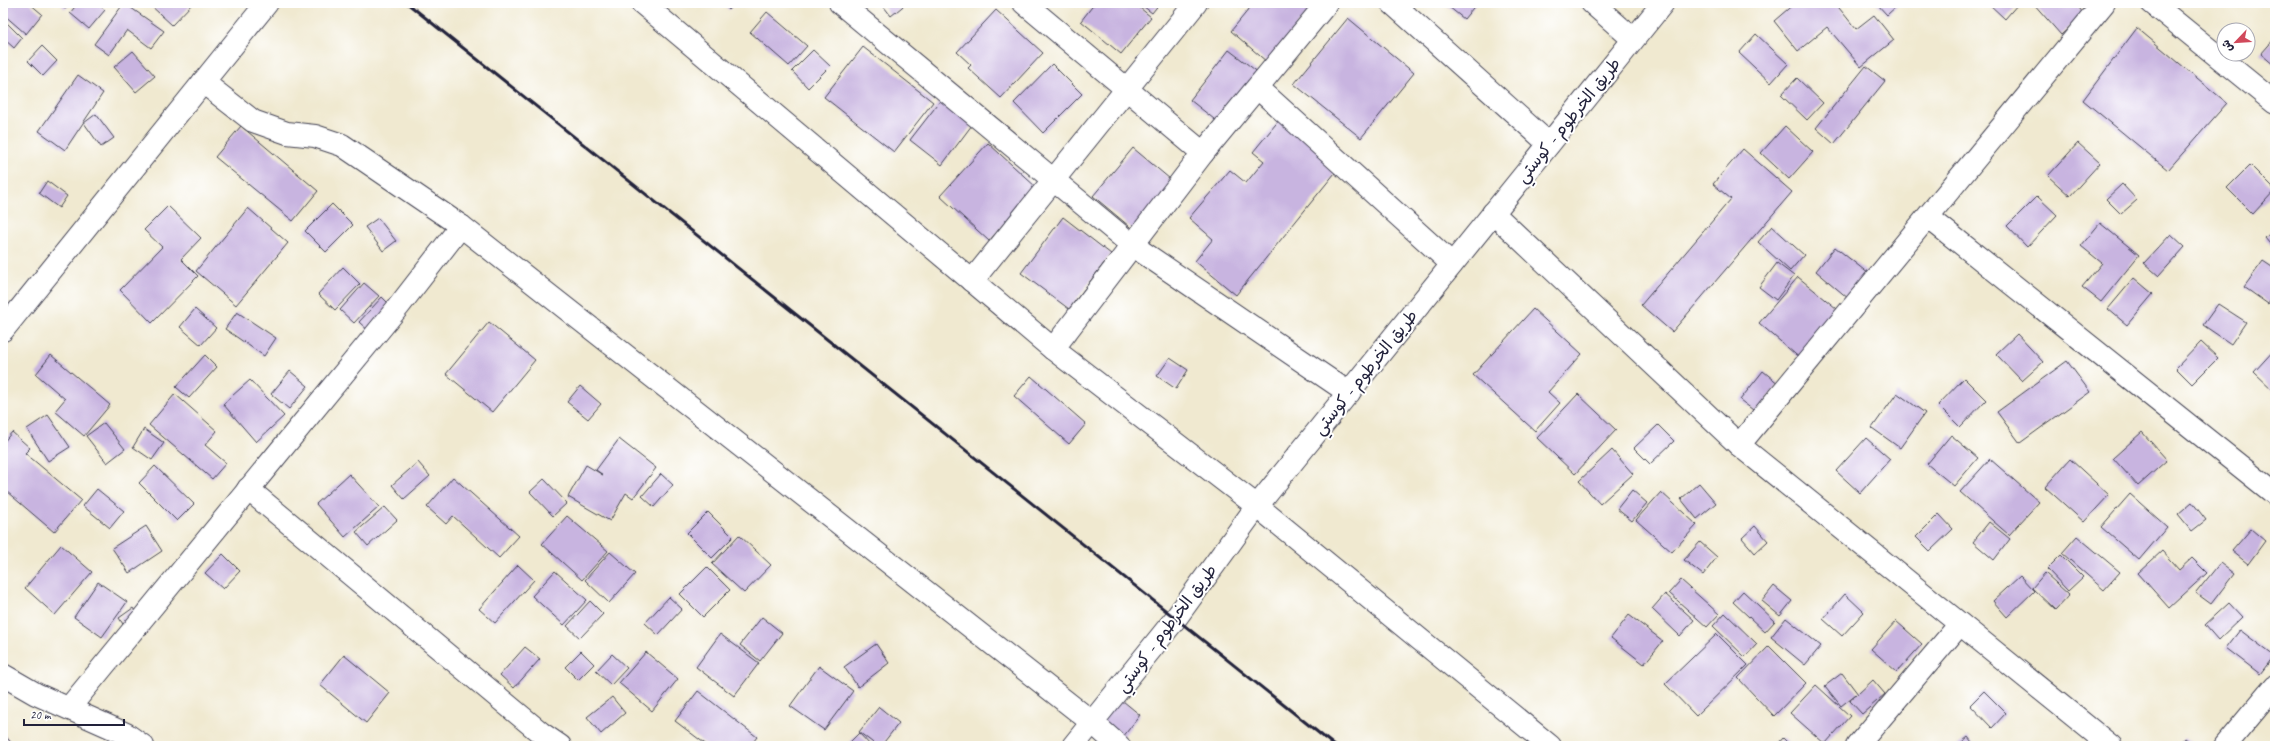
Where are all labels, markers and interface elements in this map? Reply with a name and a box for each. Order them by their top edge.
north arrow [2216,22,2256,62]
text: ش [2218,38,2236,55]
street label: طريق الخرطوم - كوستي [1511,53,1628,190]
street label: طريق الخرطوم - كوستي [1308,305,1425,442]
street label: طريق الخرطوم - كوستي [1111,560,1225,699]
scale bar [24,701,124,727]
text: 20 m [30,707,52,723]

